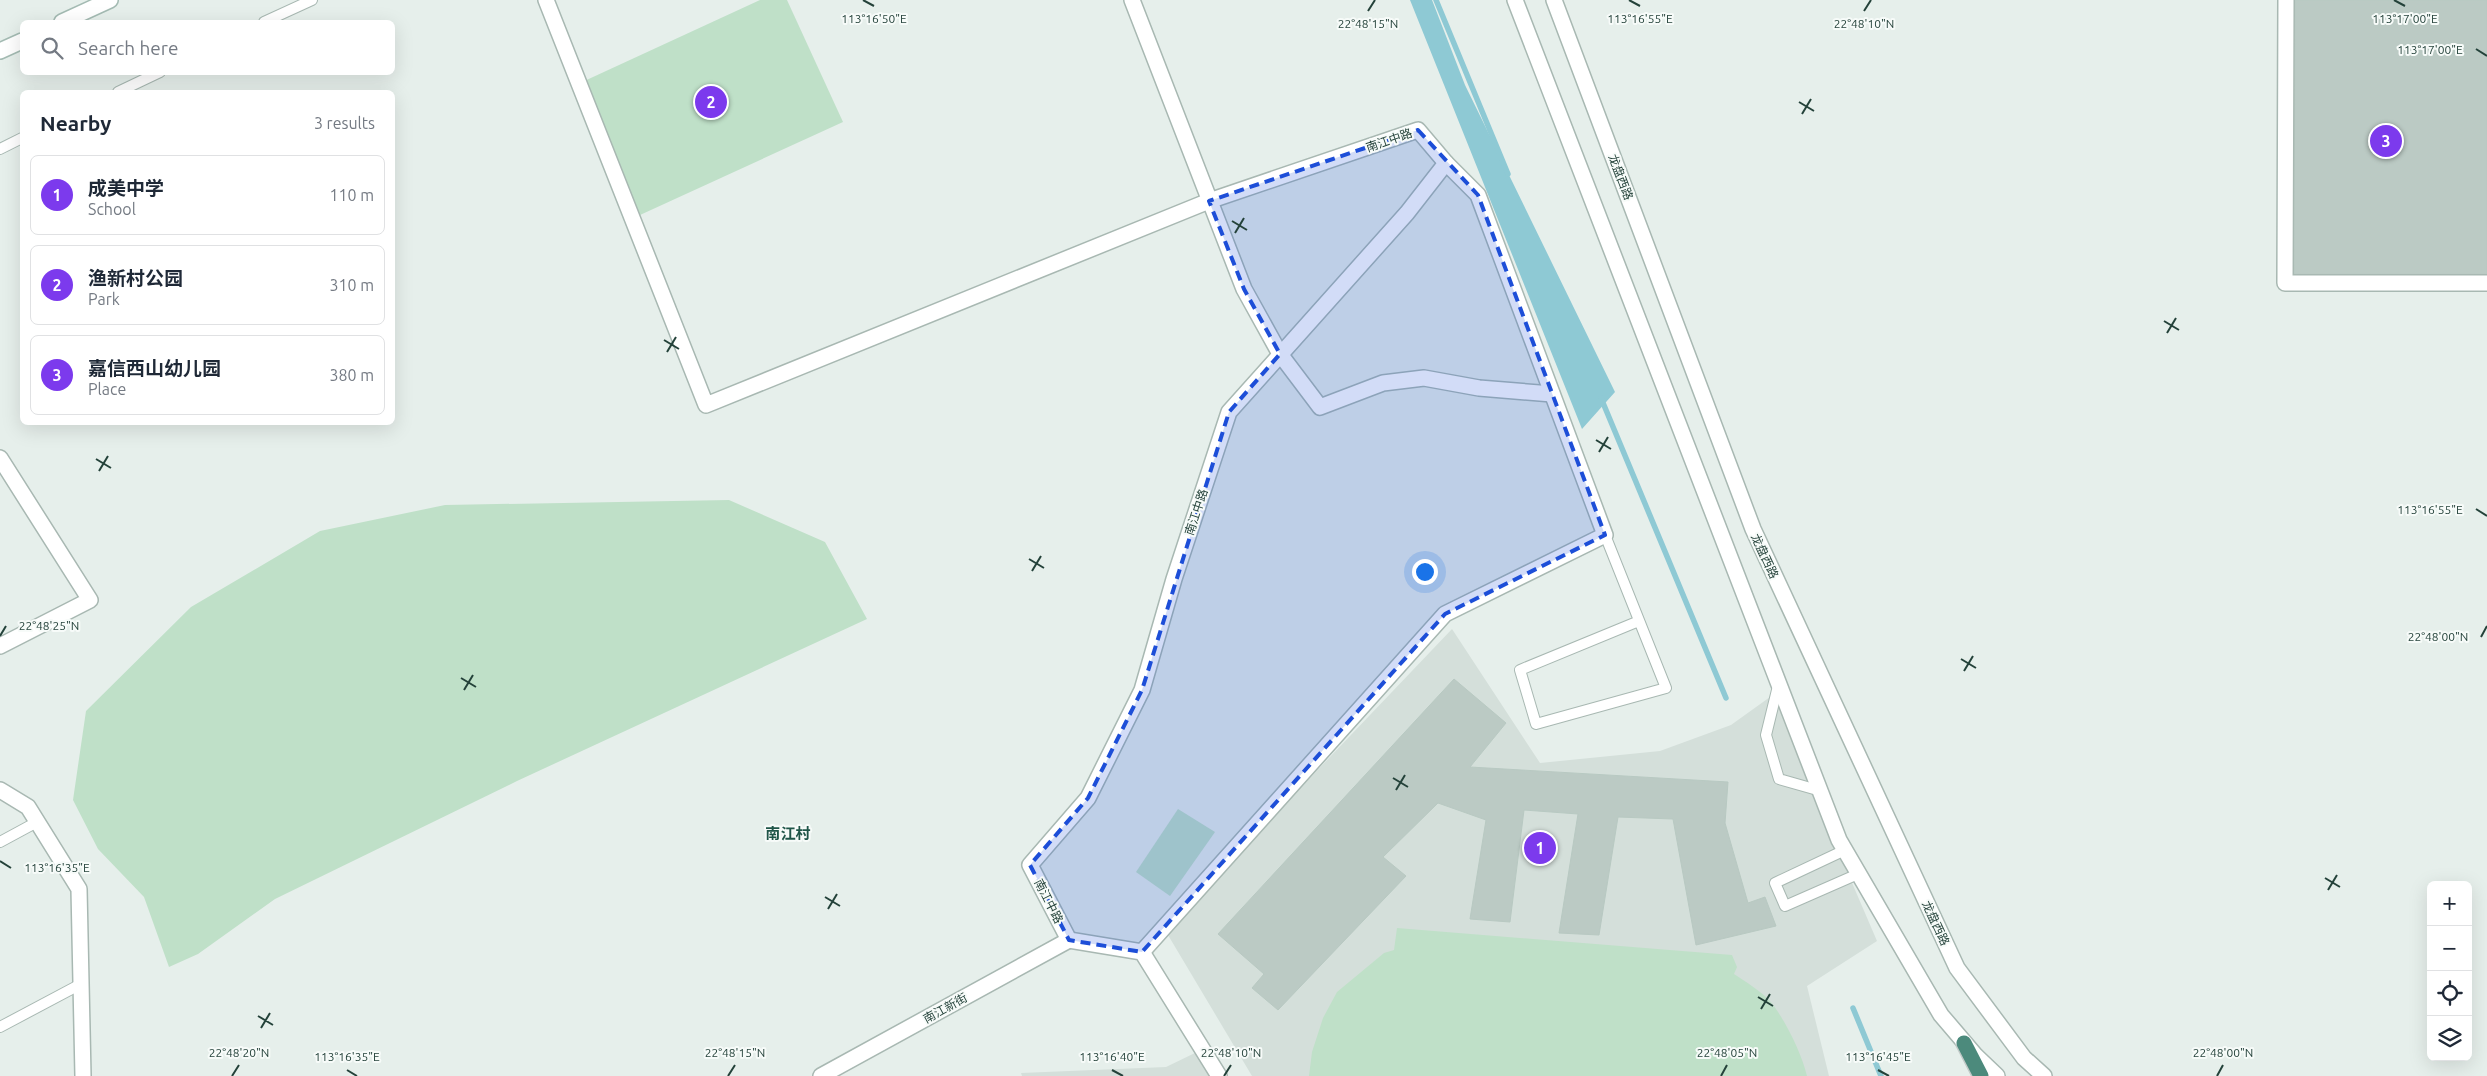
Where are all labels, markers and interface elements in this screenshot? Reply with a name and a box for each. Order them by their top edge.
text: 113°16'50"E [841,12,907,25]
text: 113°16'55"E [1607,12,1673,25]
text: 113°17'00"E [2372,12,2438,25]
text: 22°48'15"N [1338,17,1398,30]
text: 22°48'10"N [1834,17,1894,30]
search box [20,20,395,75]
icon: search [38,34,66,62]
text: Search here [78,37,178,59]
text: 113°17'00"E [2397,43,2463,56]
pin: 2 [695,83,727,121]
text: Nearby [40,111,111,135]
text: 3 results [314,114,375,132]
pin: 3 [2370,122,2402,160]
street label: 南江中路 [1364,126,1414,154]
street label: 龙盘西路 [1606,152,1636,202]
text: 成美中学 [88,177,164,199]
text: 1 [52,186,62,204]
text: 110 m [329,186,374,204]
text: School [88,200,136,218]
text: 渔新村公园 [88,267,183,289]
text: 2 [52,276,62,294]
text: 310 m [329,276,374,294]
text: Park [88,290,120,308]
text: 嘉信西山幼儿园 [88,357,221,379]
text: 3 [52,366,62,384]
text: 380 m [329,366,374,384]
text: Place [88,380,126,398]
street label: 南江中路 [1182,487,1210,537]
text: 113°16'55"E [2397,503,2463,516]
street label: 龙盘西路 [1749,531,1781,581]
your location [1412,559,1438,585]
text: 22°48'25"N [19,619,79,632]
text: 22°48'00"N [2408,630,2468,643]
district label: 南江村 [765,825,811,842]
pin: 1 [1524,829,1556,867]
text: 113°16'35"E [24,861,90,874]
street label: 南江中路 [1032,877,1066,925]
map controls [2427,881,2472,1061]
button: + [2427,881,2472,926]
street label: 龙盘西路 [1920,898,1952,948]
button: − [2427,926,2472,971]
button: locate [2427,971,2472,1016]
street label: 南江新街 [921,991,969,1025]
button: layers [2427,1016,2472,1061]
text: 22°48'20"N [209,1046,269,1059]
text: 22°48'15"N [705,1046,765,1059]
text: 22°48'10"N [1201,1046,1261,1059]
text: 22°48'05"N [1697,1046,1757,1059]
text: 22°48'00"N [2193,1046,2253,1059]
text: 113°16'35"E [314,1050,380,1063]
text: 113°16'40"E [1079,1050,1145,1063]
text: 113°16'45"E [1845,1050,1911,1063]

